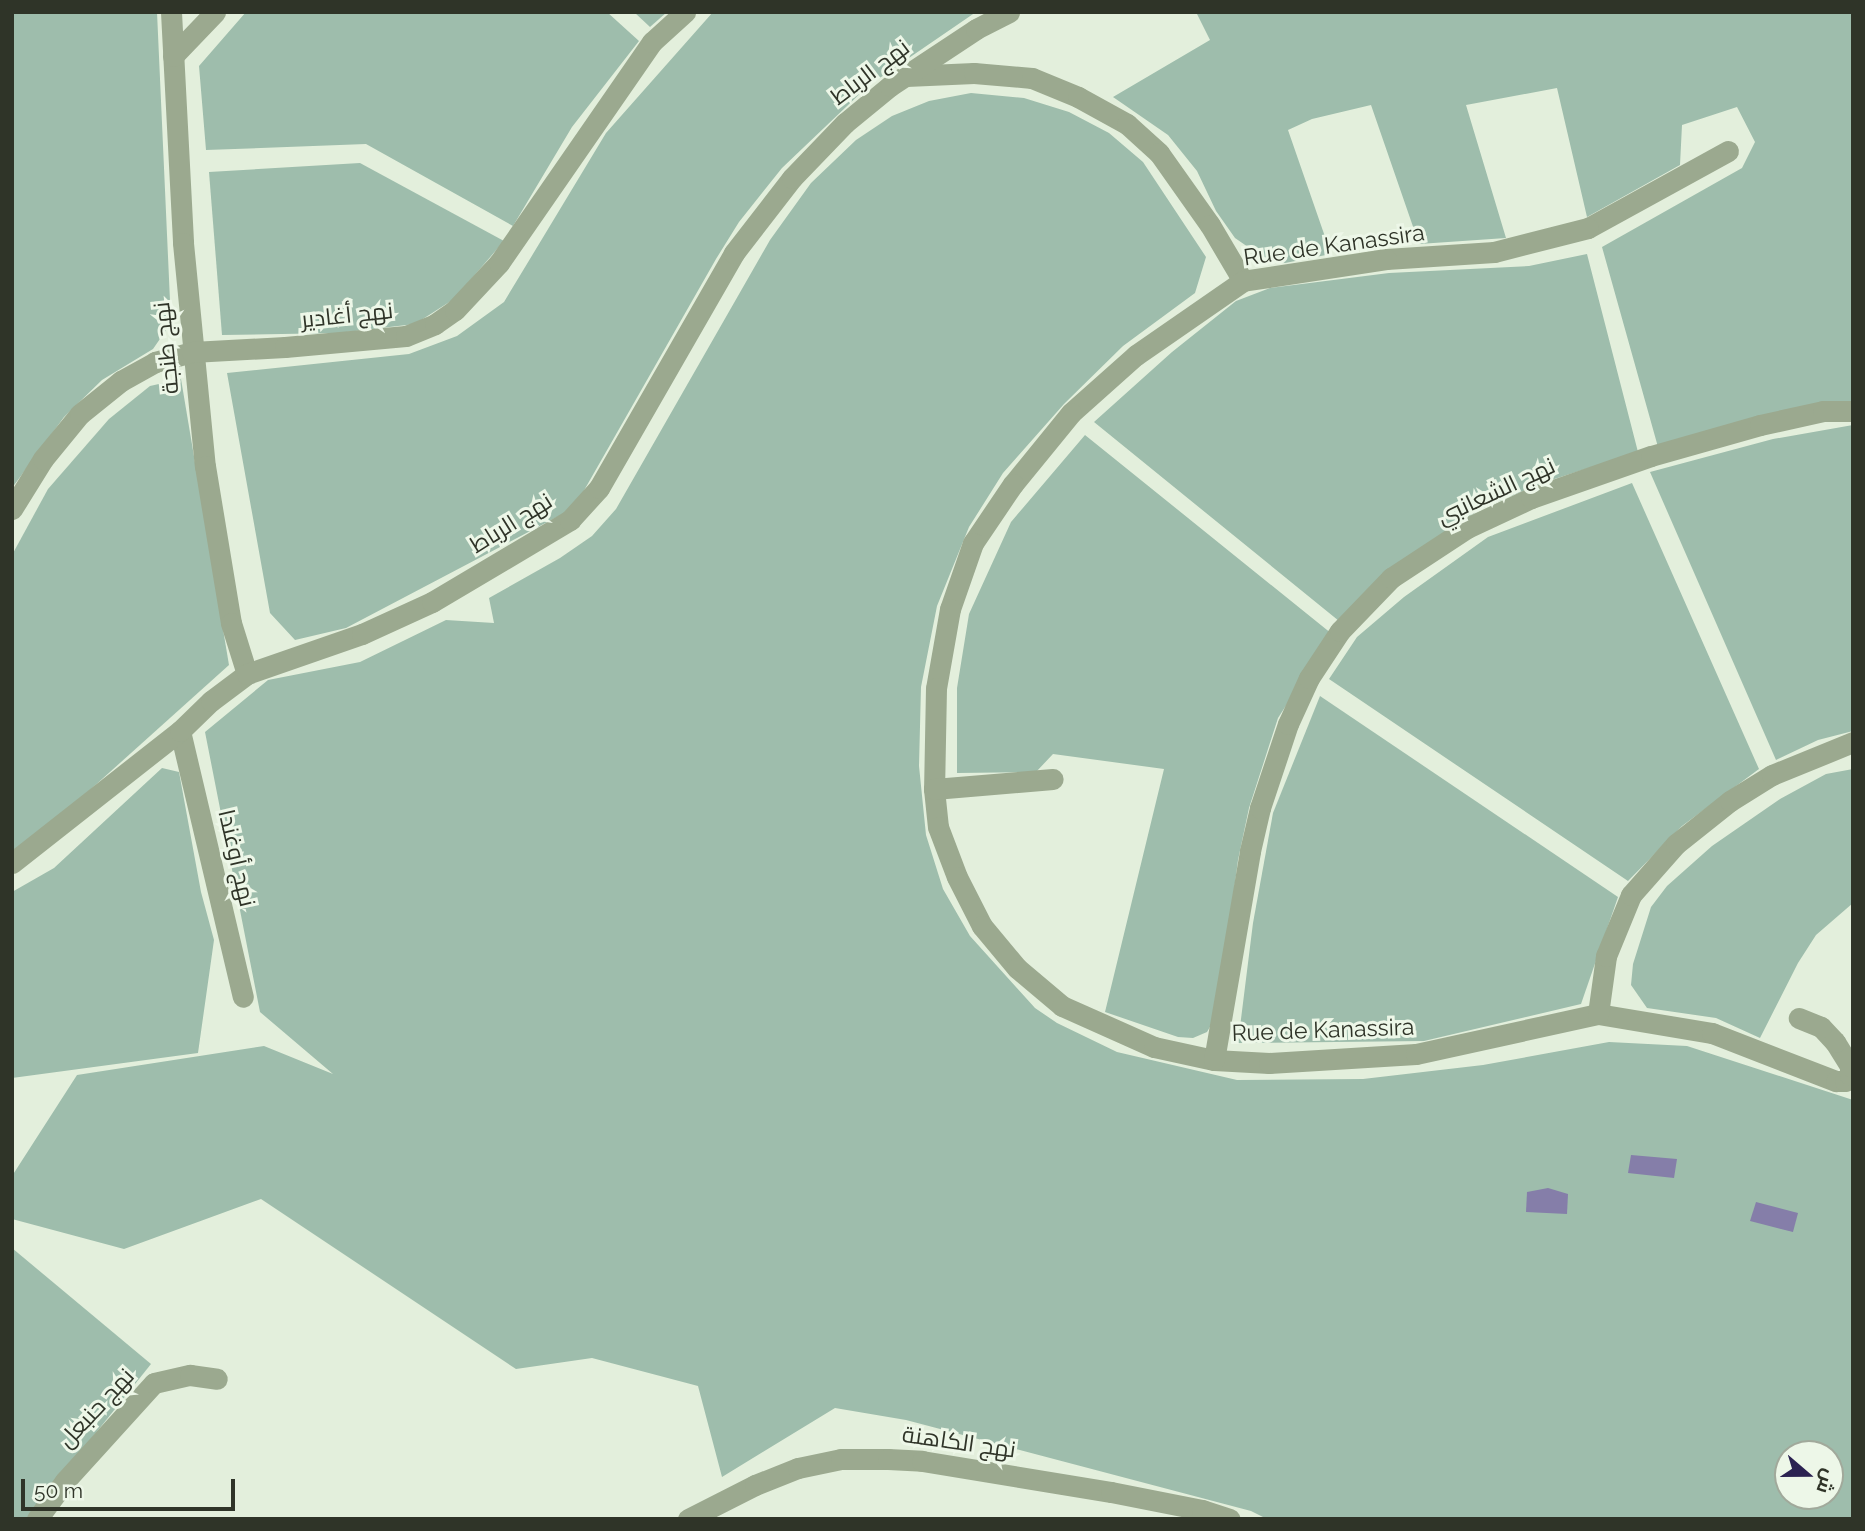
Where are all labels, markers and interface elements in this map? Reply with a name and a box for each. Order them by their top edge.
street label: نهج الرباط [825,33,915,111]
street label: Rue de Kanassira [1242,219,1426,271]
street label: نهج أغادير [300,296,394,334]
street label: نهج طنجة [147,300,185,396]
street label: نهج الشعانبي [1433,452,1559,530]
street label: نهج الرباط [465,487,557,559]
street label: نهج أوغندا [212,807,262,909]
street label: Rue de Kanassira [1231,1013,1415,1047]
street label: نهج حنبعل [52,1363,140,1453]
street label: نهج الكاهنة [900,1420,1018,1464]
north arrow [1774,1440,1844,1510]
scale bar [24,1464,238,1508]
text: ش [1812,1466,1841,1497]
text: 50 m [34,1478,83,1503]

